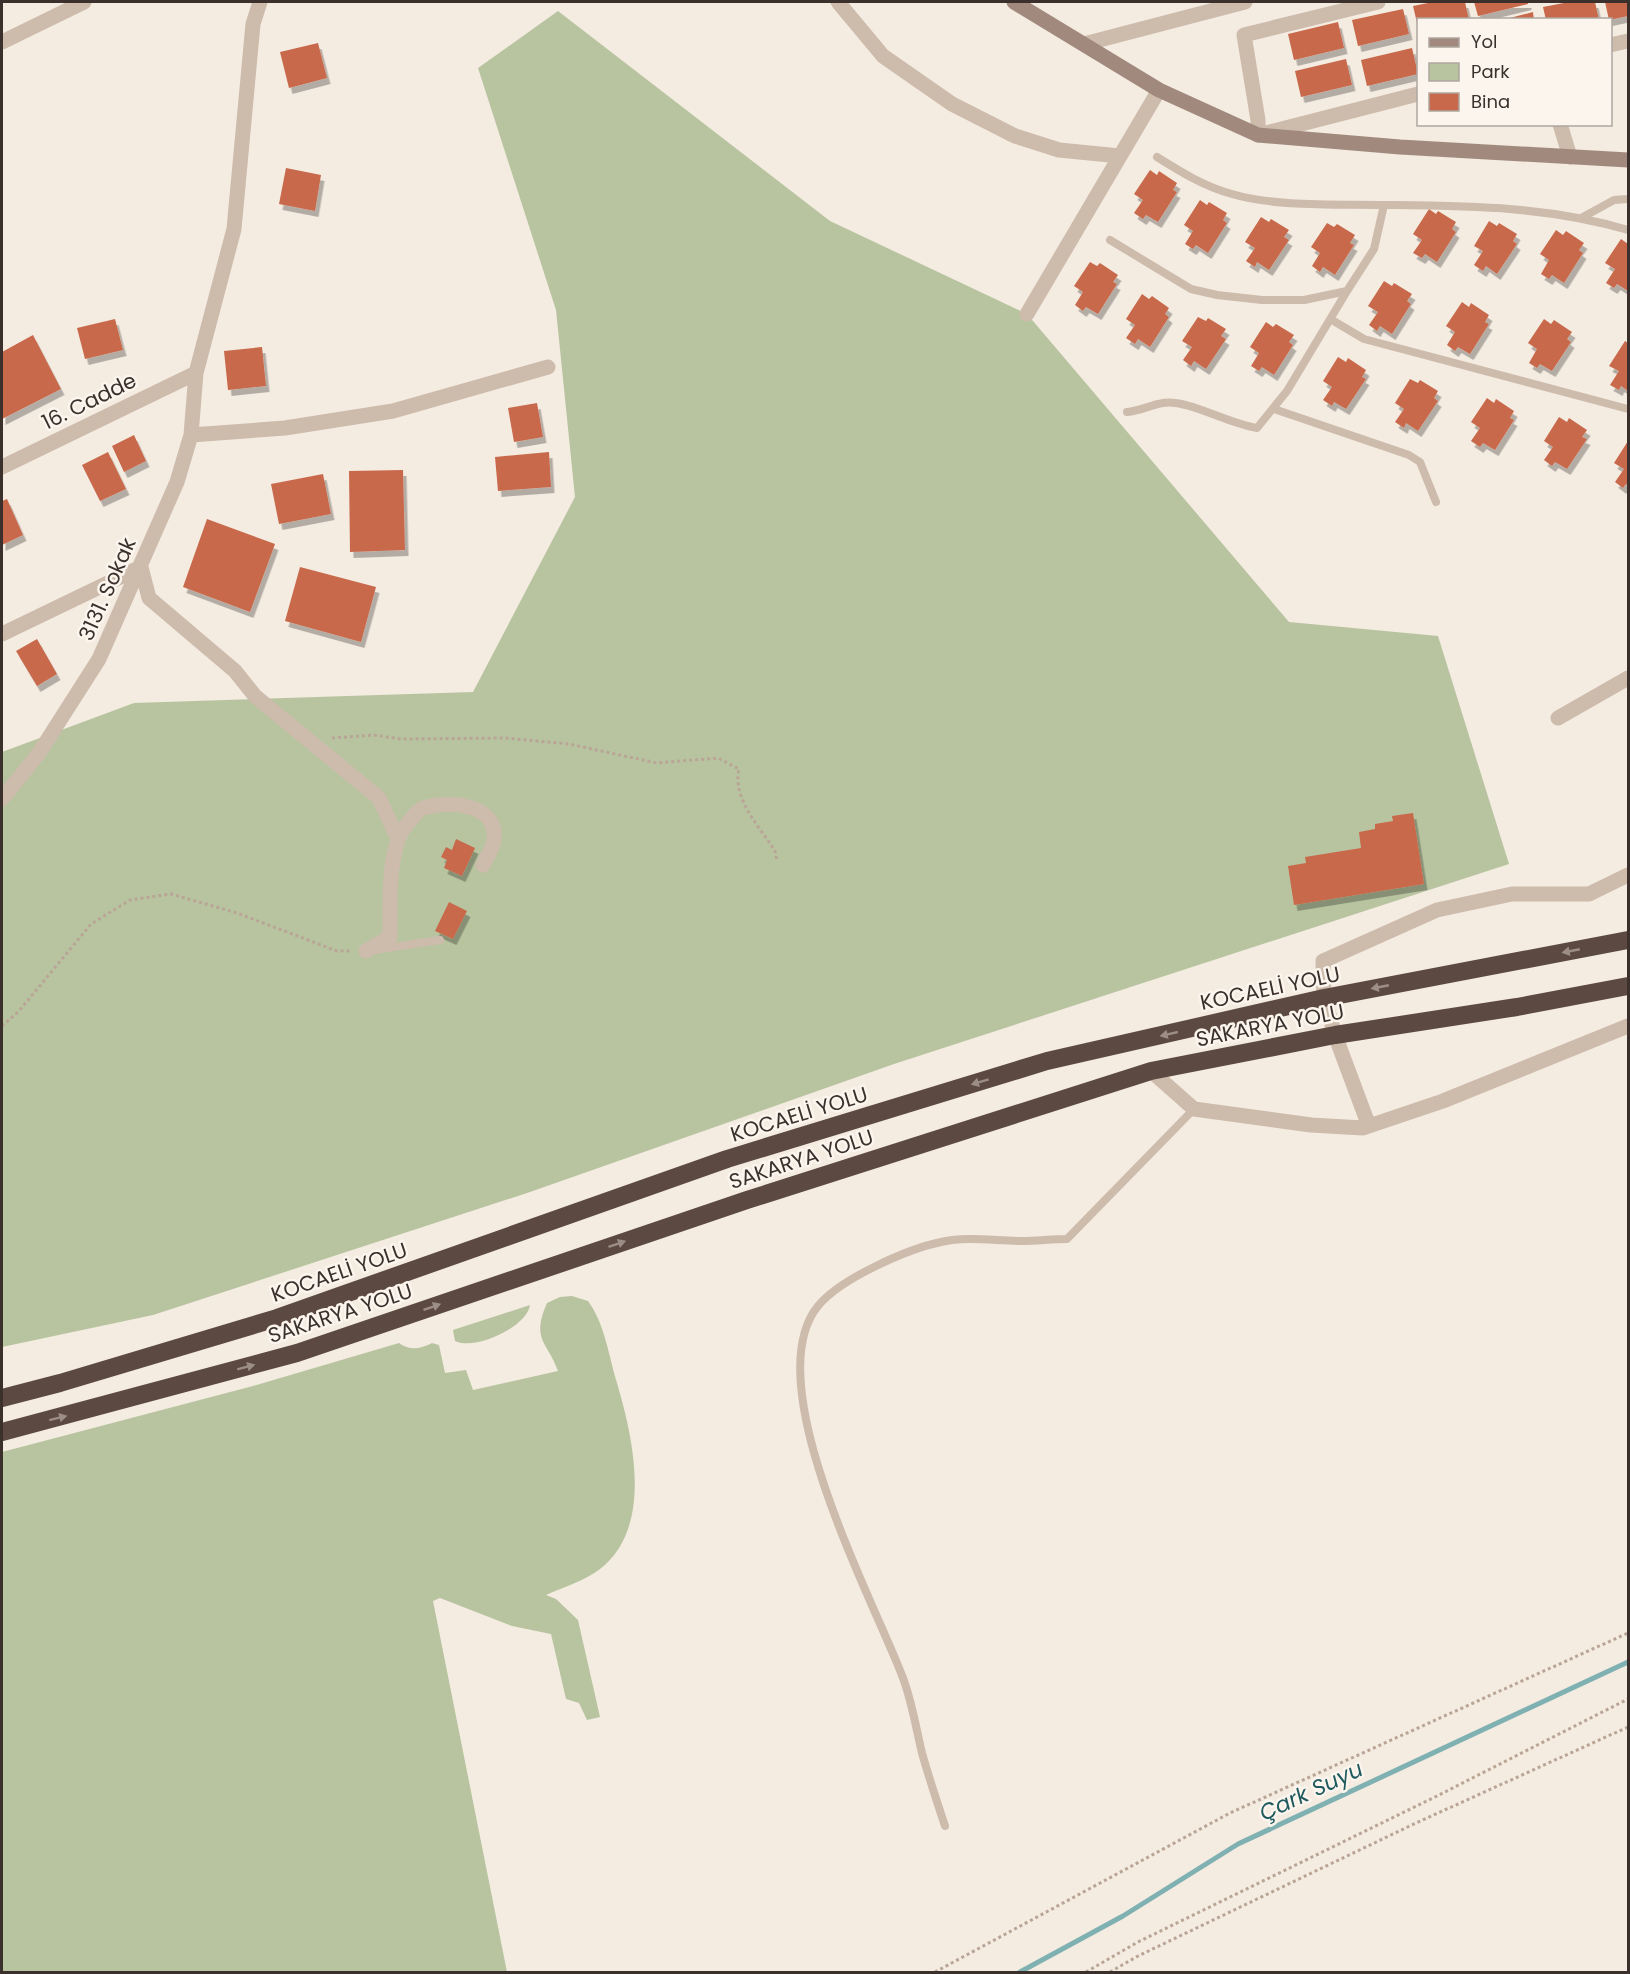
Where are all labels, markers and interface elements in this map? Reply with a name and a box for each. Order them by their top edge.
legend [1417,18,1612,126]
text: Yol [1471,29,1497,54]
text: Park [1471,59,1510,84]
text: Bina [1471,89,1510,114]
street label: 16. Cadde [37,366,141,436]
street label: 3131. Sokak [71,533,143,645]
one-way arrow [1561,947,1580,956]
street label: KOCAELİ YOLU [1197,959,1343,1017]
one-way arrow [1370,983,1389,992]
street label: SAKARYA YOLU [1194,996,1346,1054]
one-way arrow [1159,1029,1178,1039]
one-way arrow [971,1078,989,1087]
street label: KOCAELİ YOLU [727,1079,871,1149]
street label: SAKARYA YOLU [725,1122,877,1196]
street label: KOCAELİ YOLU [267,1235,411,1309]
one-way arrow [608,1239,626,1249]
street label: SAKARYA YOLU [264,1276,416,1350]
one-way arrow [423,1301,441,1311]
one-way arrow [237,1361,255,1371]
one-way arrow [49,1413,67,1423]
water label: Çark Suyu [1254,1753,1368,1829]

